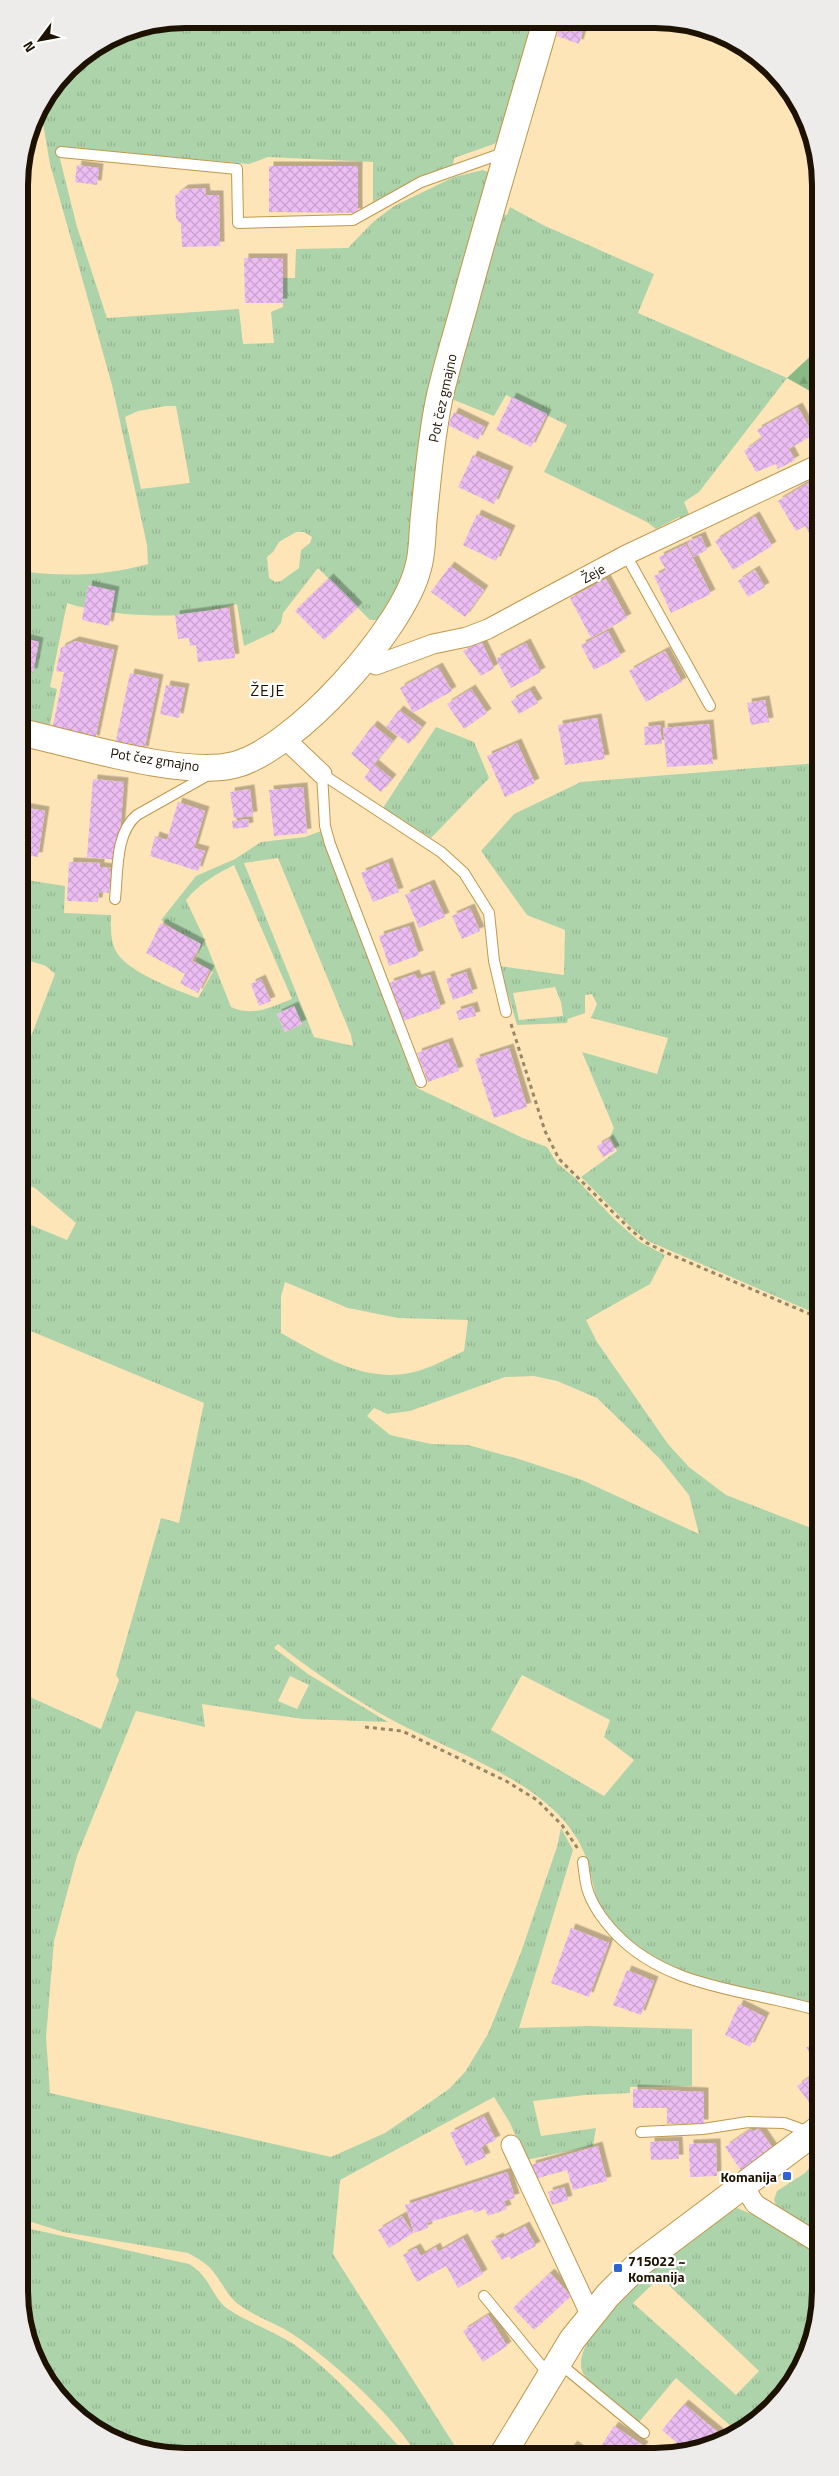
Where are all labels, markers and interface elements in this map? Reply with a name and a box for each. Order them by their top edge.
north arrow [15,15,65,65]
text: N [17,37,40,57]
street label: Pot čez gmajno [422,352,462,444]
street label: Žeje [577,558,609,588]
district label: ŽEJE [251,678,285,702]
street label: Pot čez gmajno [109,742,201,776]
place label: Komanija [720,2166,777,2187]
marker: Komanija [781,2170,793,2182]
place label: 715022 ~ Komanija [628,2250,686,2287]
marker: 715022 ~ Komanija [612,2262,624,2274]

